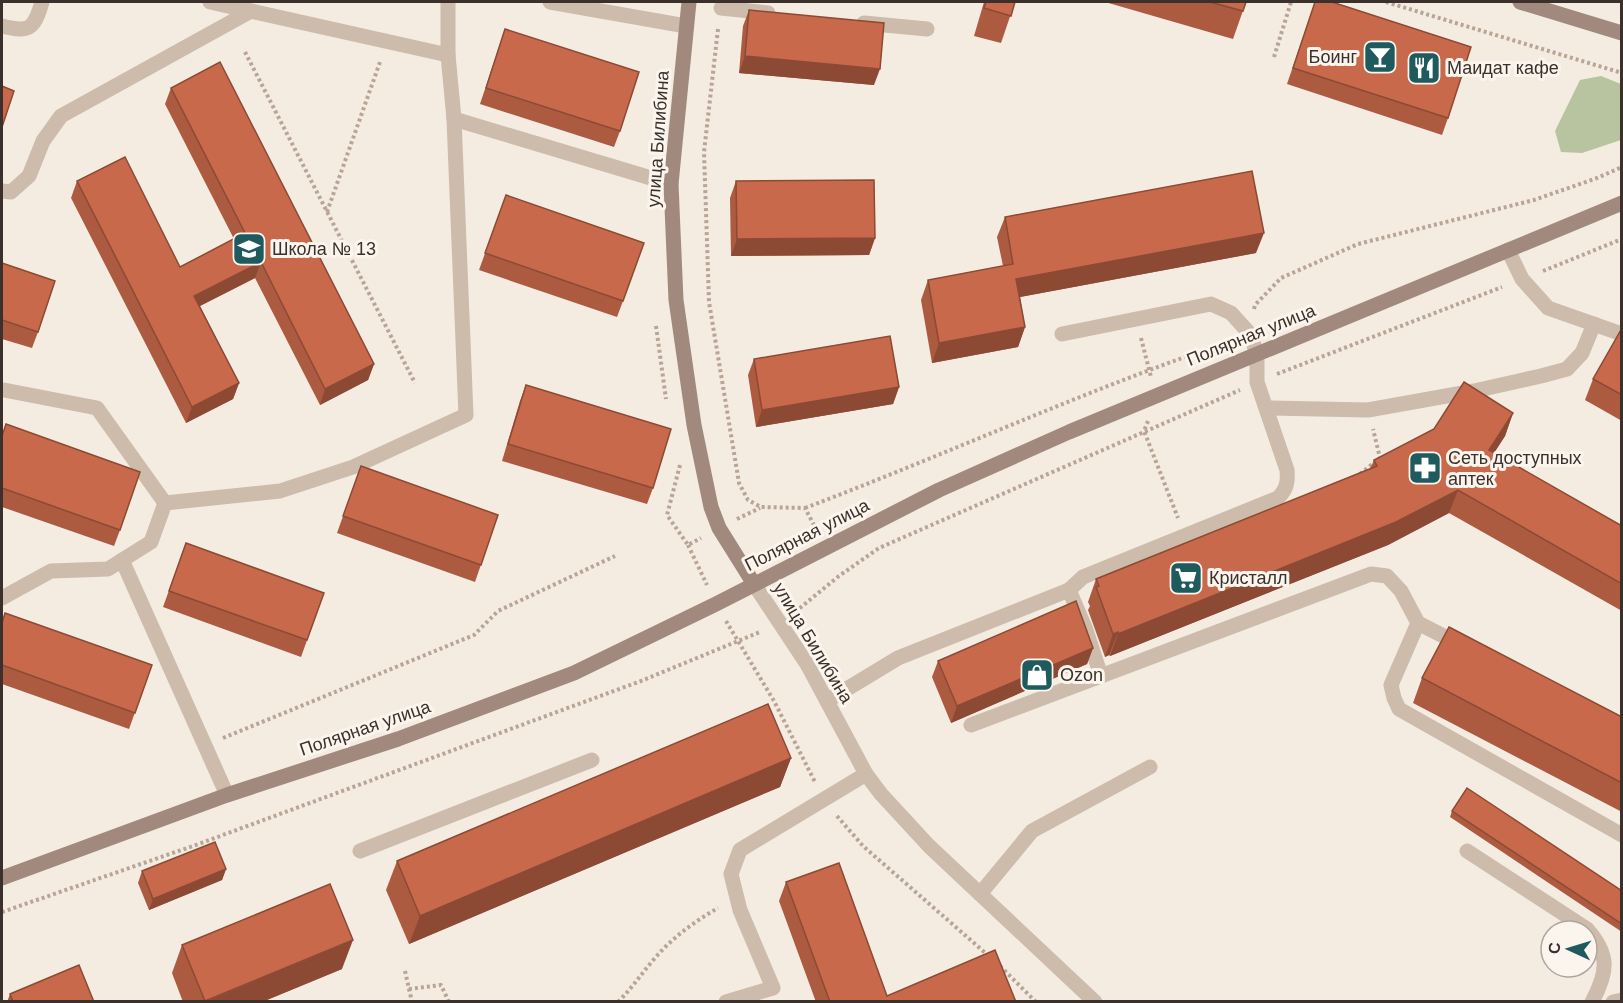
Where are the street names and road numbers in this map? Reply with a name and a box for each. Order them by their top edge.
street label: улица Билибина [643,69,673,208]
street label: Полярная улица [1184,300,1319,370]
street label: Полярная улица [741,495,873,575]
street label: улица Билибина [769,579,857,708]
street label: Полярная улица [297,696,434,760]

